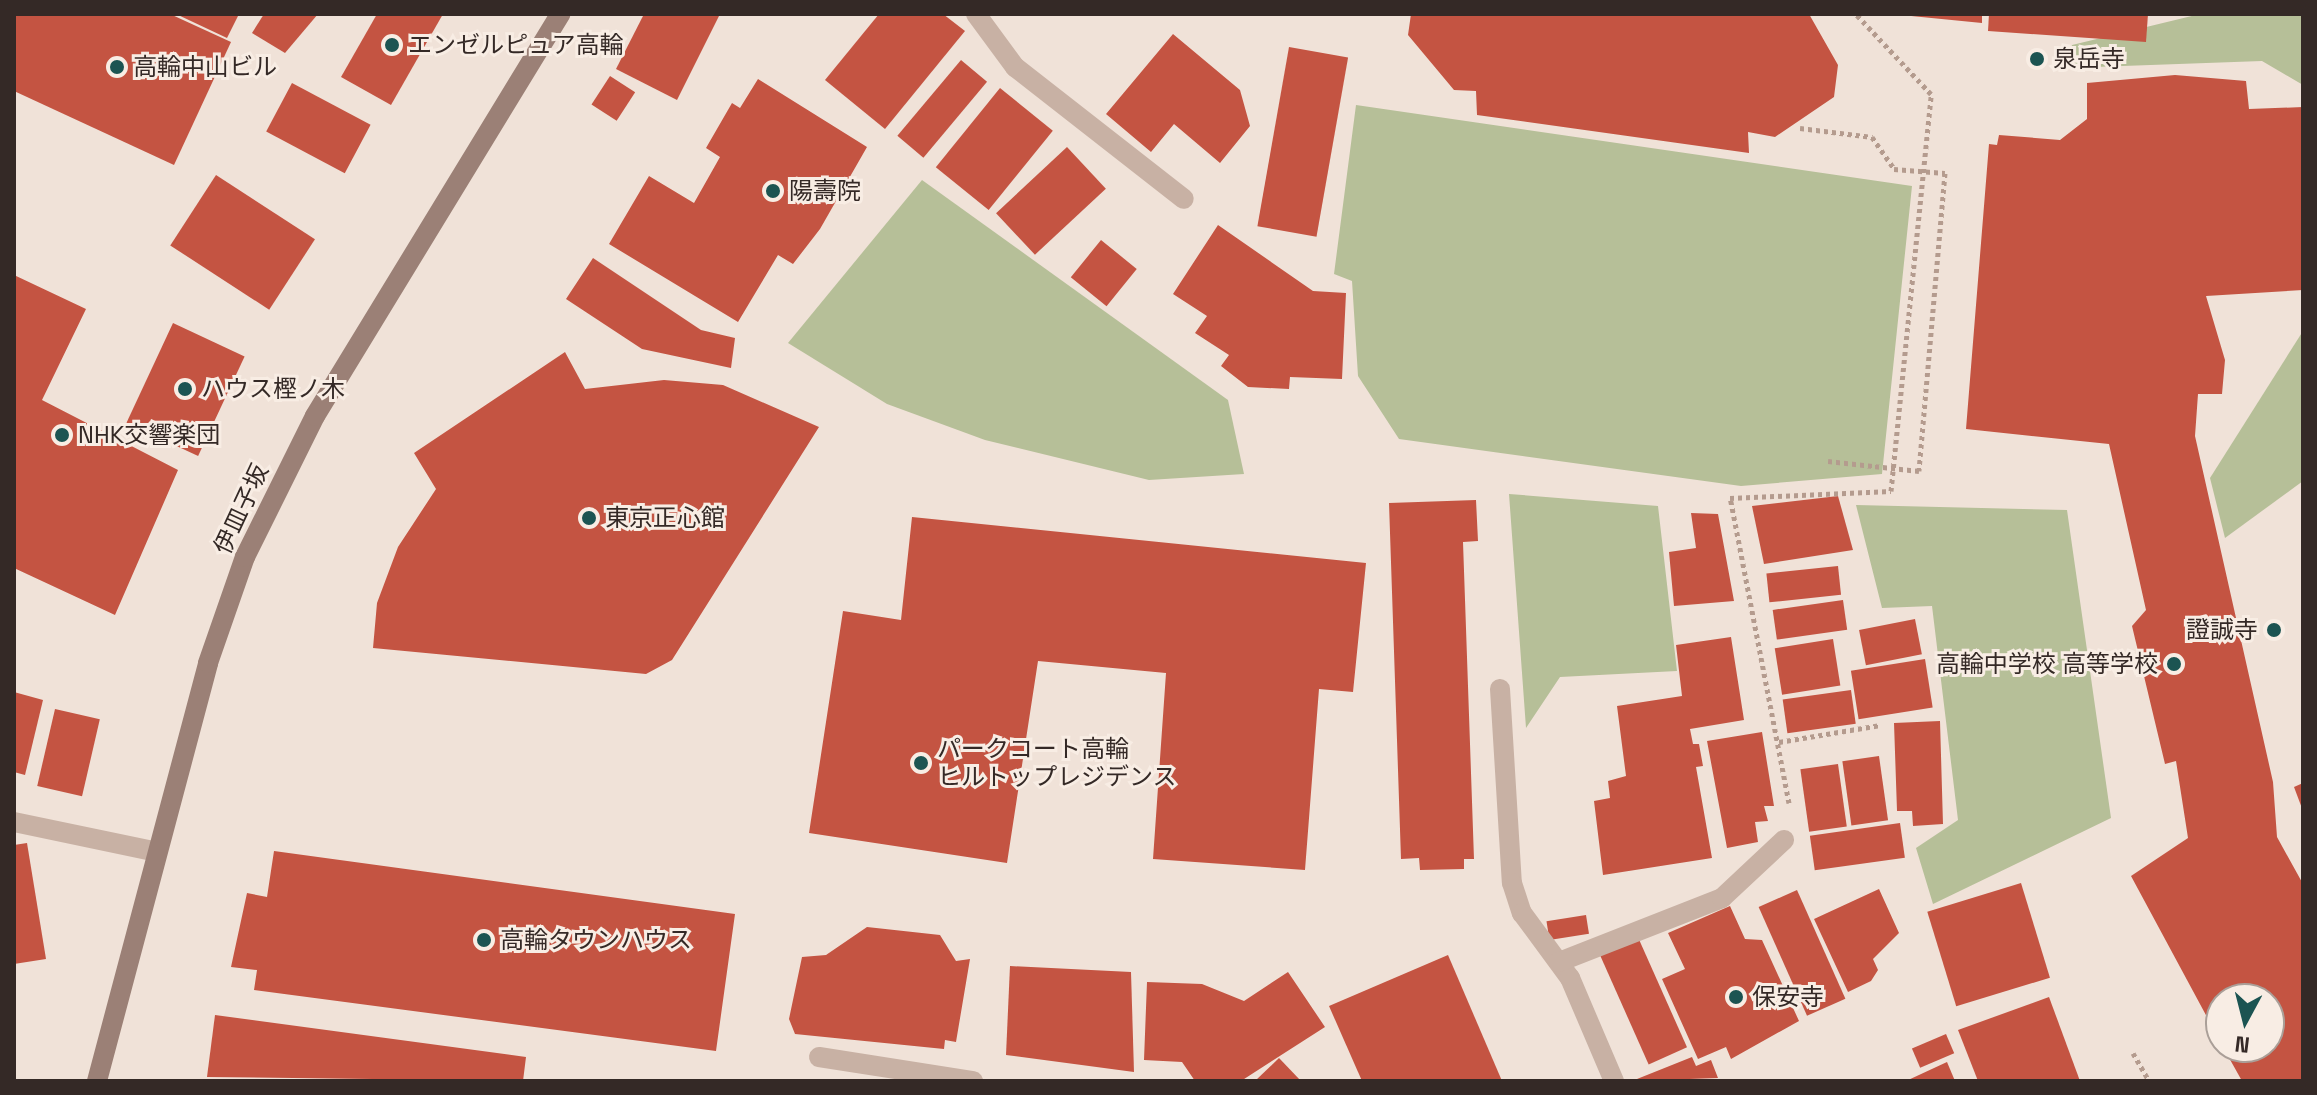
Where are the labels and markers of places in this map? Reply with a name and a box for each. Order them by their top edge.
place label: エンゼルピュア高輪 [408,31,624,59]
marker: エンゼルピュア高輪 [383,36,401,54]
place label: 泉岳寺 [2053,45,2125,73]
marker: 泉岳寺 [2028,50,2046,68]
place label: 高輪中山ビル [133,53,277,81]
marker: 高輪中山ビル [108,58,126,76]
place label: 陽壽院 [789,177,861,205]
marker: 陽壽院 [764,182,782,200]
place label: ハウス樫ノ木 [201,375,345,403]
marker: ハウス樫ノ木 [176,380,194,398]
place label: NHK交響楽団 [78,421,220,449]
marker: NHK交響楽団 [53,426,71,444]
place label: 東京正心館 [605,504,725,532]
marker: 東京正心館 [580,509,598,527]
place label: 證誠寺 [2186,616,2258,644]
marker: 證誠寺 [2265,621,2283,639]
place label: 高輪中学校 高等学校 [1936,650,2158,678]
marker: 高輪中学校 高等学校 [2165,655,2183,673]
place label: パークコート高輪 ヒルトップレジデンス [937,735,1177,791]
marker: パークコート高輪 ヒルトップレジデンス [912,754,930,772]
place label: 高輪タウンハウス [500,926,692,954]
marker: 高輪タウンハウス [475,931,493,949]
place label: 保安寺 [1752,983,1824,1011]
marker: 保安寺 [1727,988,1745,1006]

